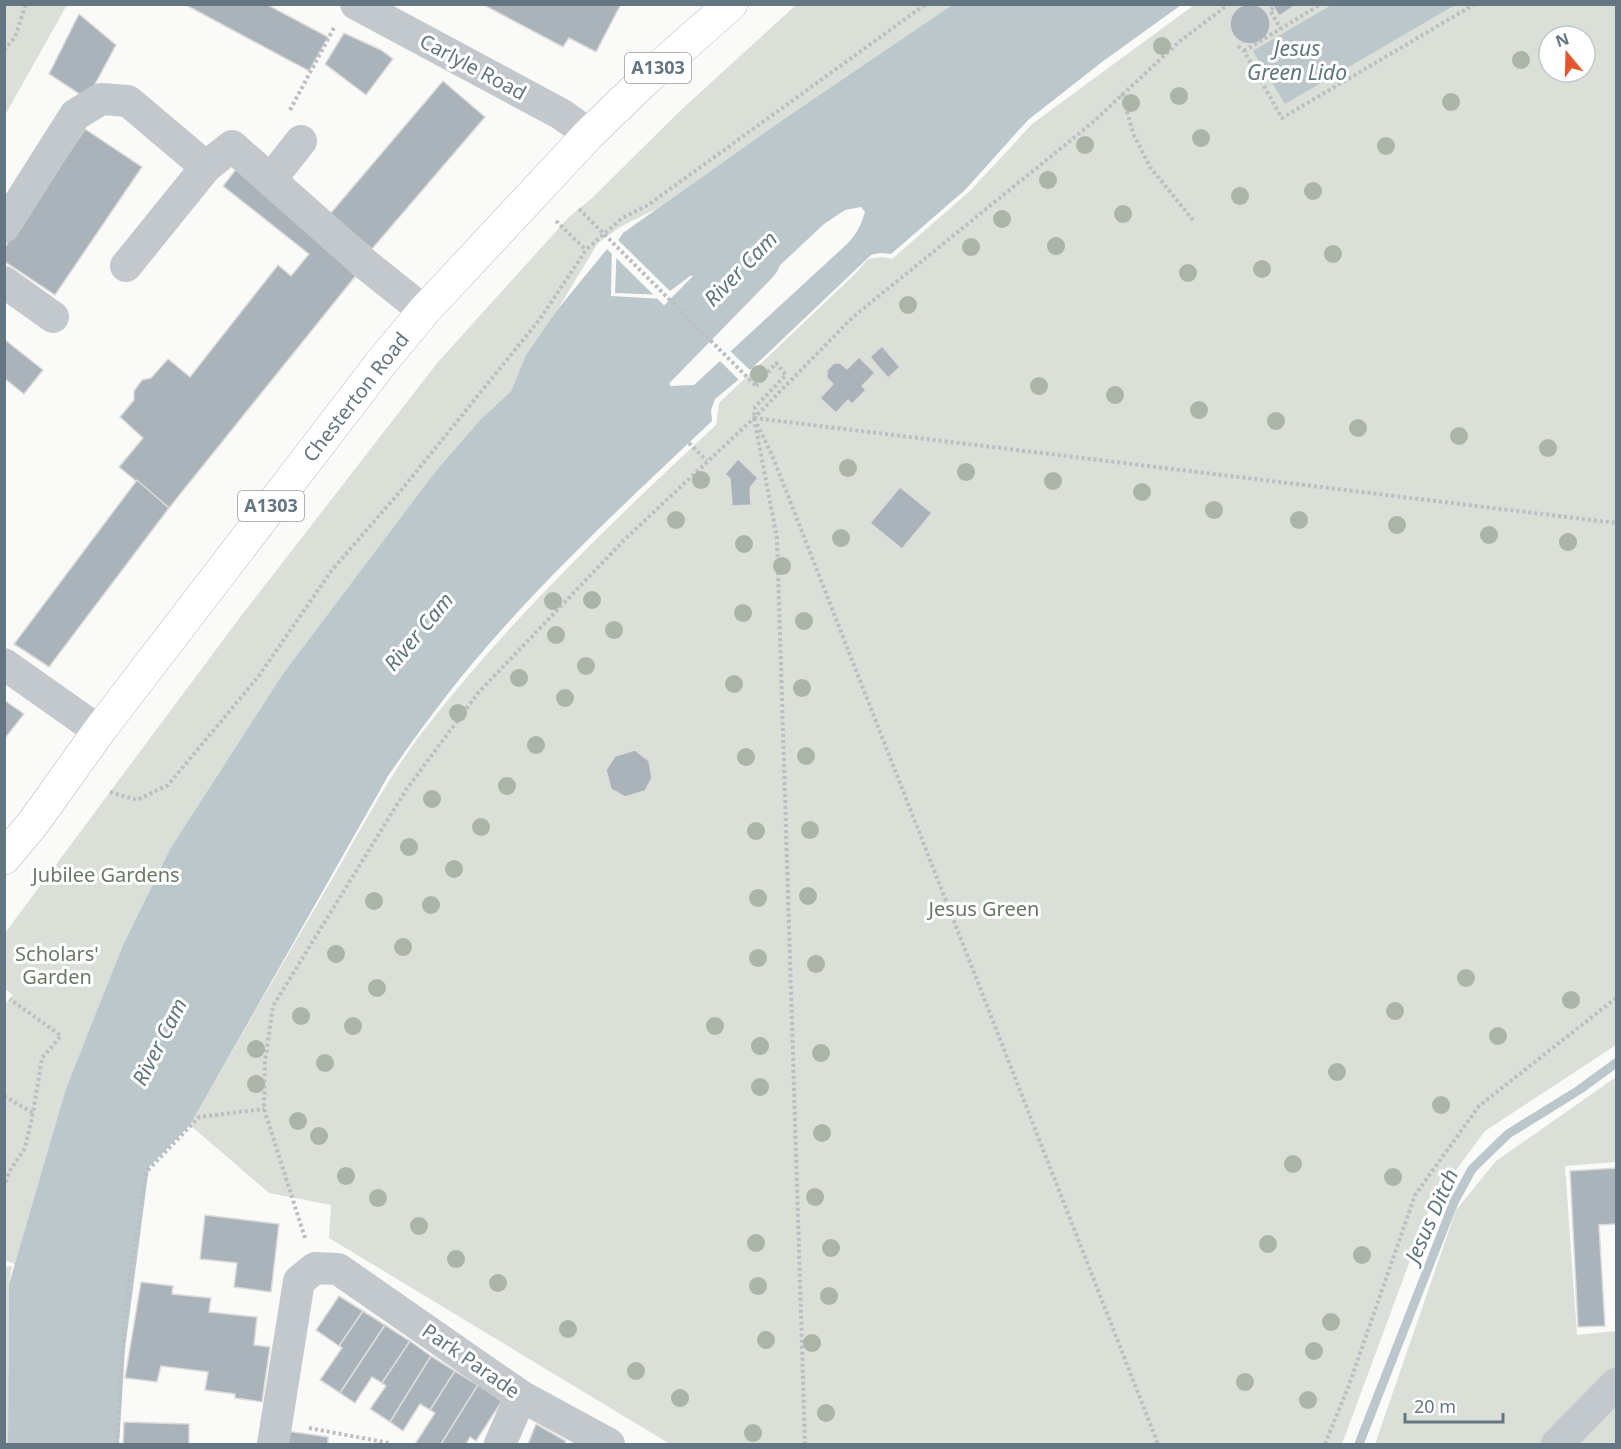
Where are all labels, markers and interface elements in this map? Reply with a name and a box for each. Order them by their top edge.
north arrow [1537,24,1597,84]
street label: Carlyle Road [415,27,531,106]
text: N [1552,27,1572,52]
water label: Jesus Green Lido [1247,34,1347,86]
road number: A1303 [625,53,691,83]
water label: River Cam [697,225,783,312]
street label: Chesterton Road [296,326,415,467]
road number: A1303 [238,491,304,521]
water label: River Cam [377,586,459,676]
park label: Jubilee Gardens [30,861,180,888]
park label: Jesus Green [927,895,1039,922]
park label: Scholars' Garden [15,940,99,990]
water label: River Cam [125,993,193,1090]
water label: Jesus Ditch [1396,1164,1464,1271]
street label: Park Parade [417,1317,525,1404]
scale bar [1405,1386,1502,1424]
text: 20 m [1414,1394,1456,1418]

